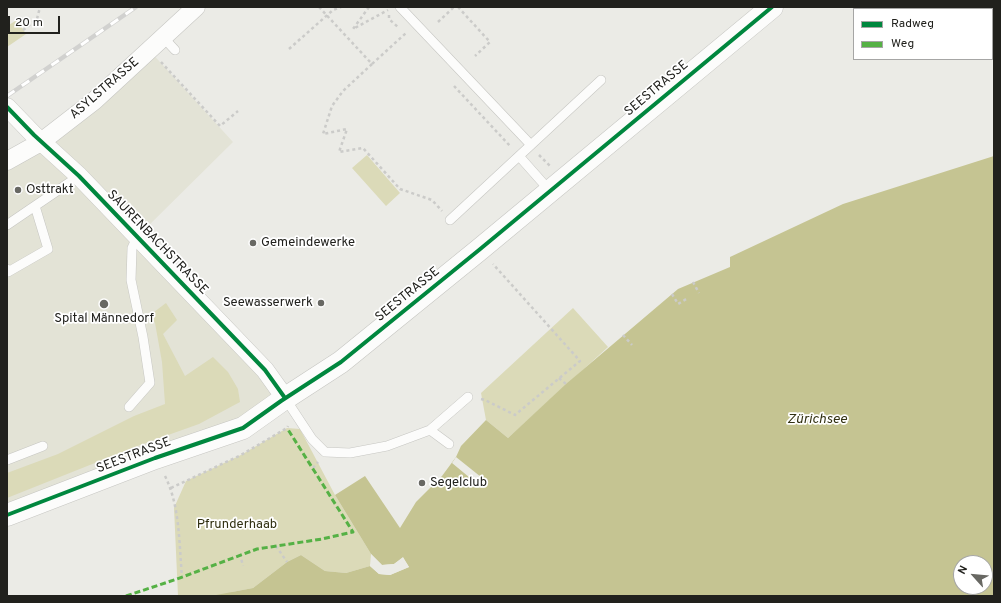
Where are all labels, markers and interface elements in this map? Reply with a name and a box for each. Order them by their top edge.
scale bar [10,8,62,34]
legend [853,8,993,60]
text: 20 m [15,15,43,31]
text: Radweg [891,16,934,32]
text: Weg [891,36,914,52]
street label: ASYLSTRASSE [67,55,143,123]
street label: SEESTRASSE [622,58,692,120]
place label: Osttrakt [26,182,74,198]
marker: Osttrakt [13,185,23,195]
street label: SAURENBACHSTRASSE [103,188,211,298]
place label: Gemeindewerke [261,235,355,251]
marker: Gemeindewerke [248,238,258,248]
street label: SEESTRASSE [373,264,443,326]
place label: Seewasserwerk [223,295,313,311]
marker: Spital Männedorf [98,298,110,310]
marker: Seewasserwerk [316,298,326,308]
place label: Spital Männedorf [54,311,154,327]
water label: Zürichsee [787,412,847,428]
street label: SEESTRASSE [95,435,173,477]
place label: Segelclub [430,475,487,491]
marker: Segelclub [417,478,427,488]
park label: Pfrunderhaab [197,517,277,533]
north arrow [953,555,993,595]
text: N [955,563,971,577]

